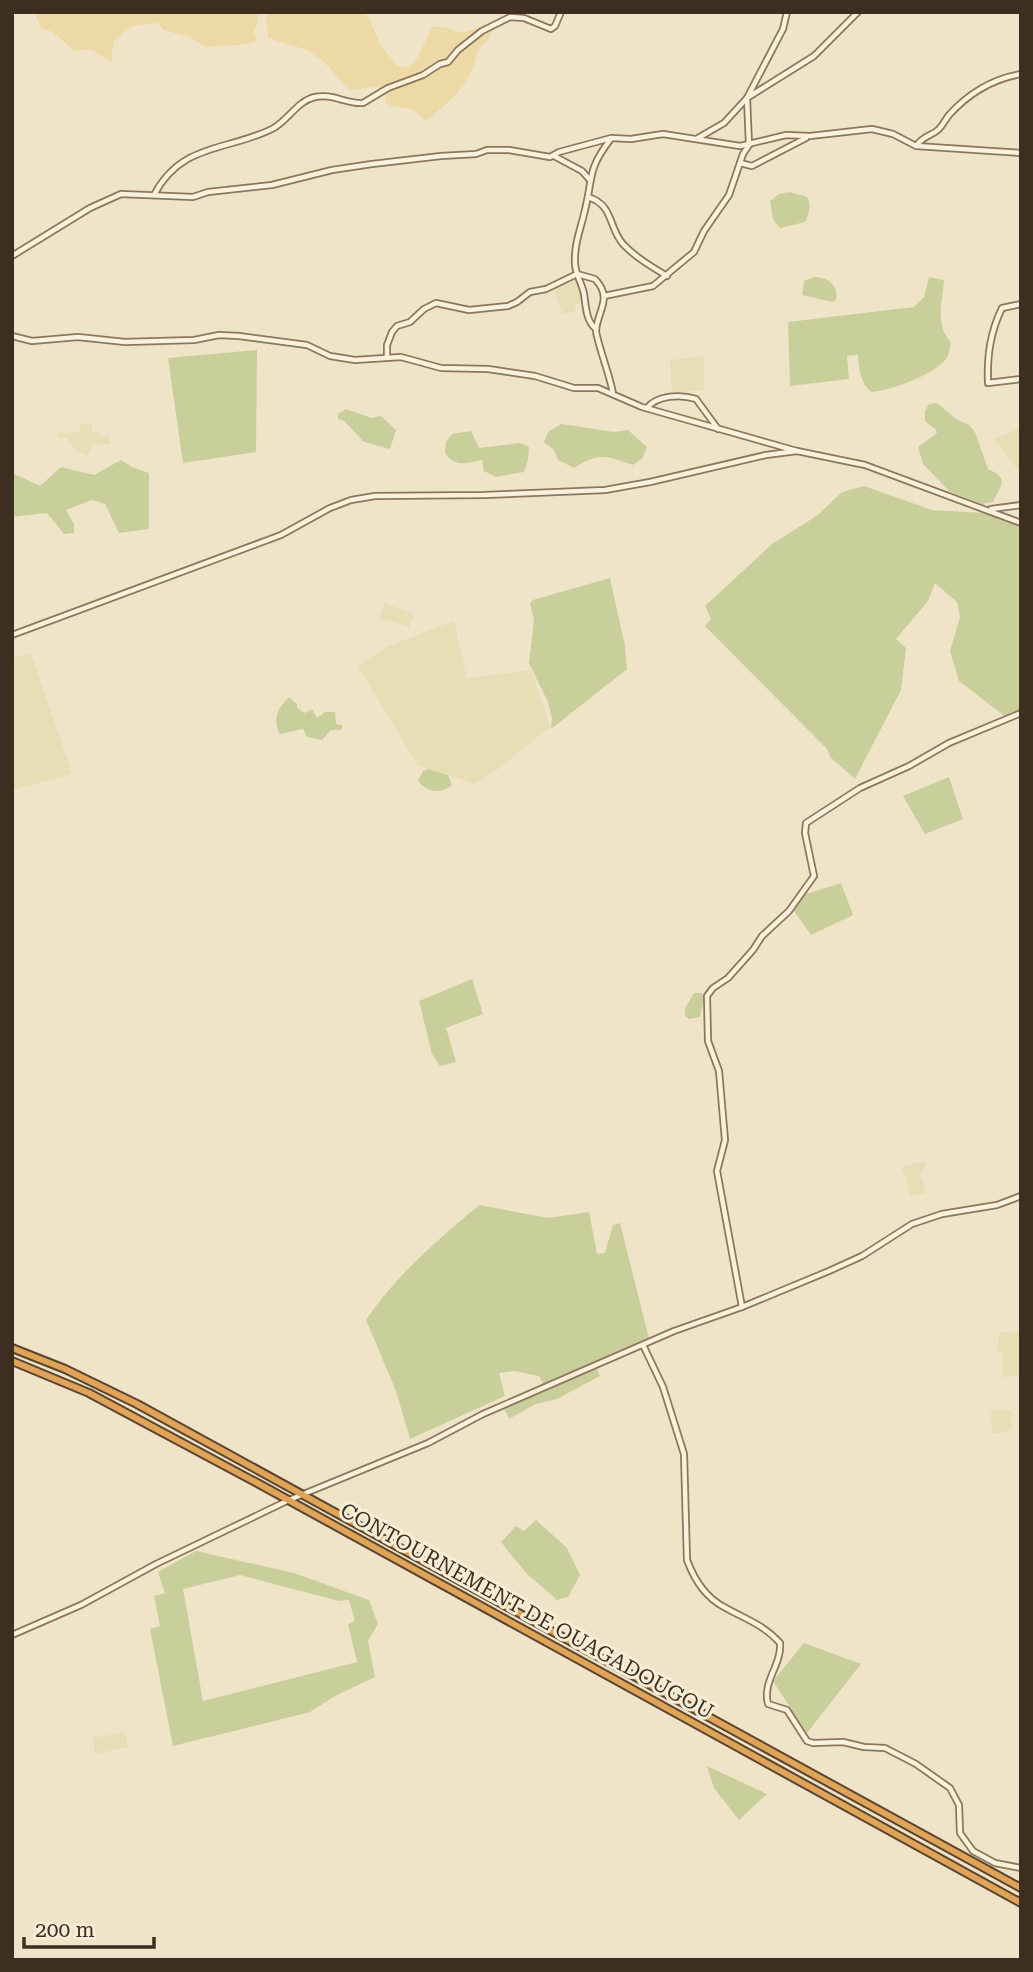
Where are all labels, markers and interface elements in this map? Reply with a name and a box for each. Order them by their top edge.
street label: CONTOURNEMENT DE OUAGADOUGOU [336,1498,718,1724]
scale bar [24,1906,154,1950]
text: 200 m [35,1918,95,1942]

